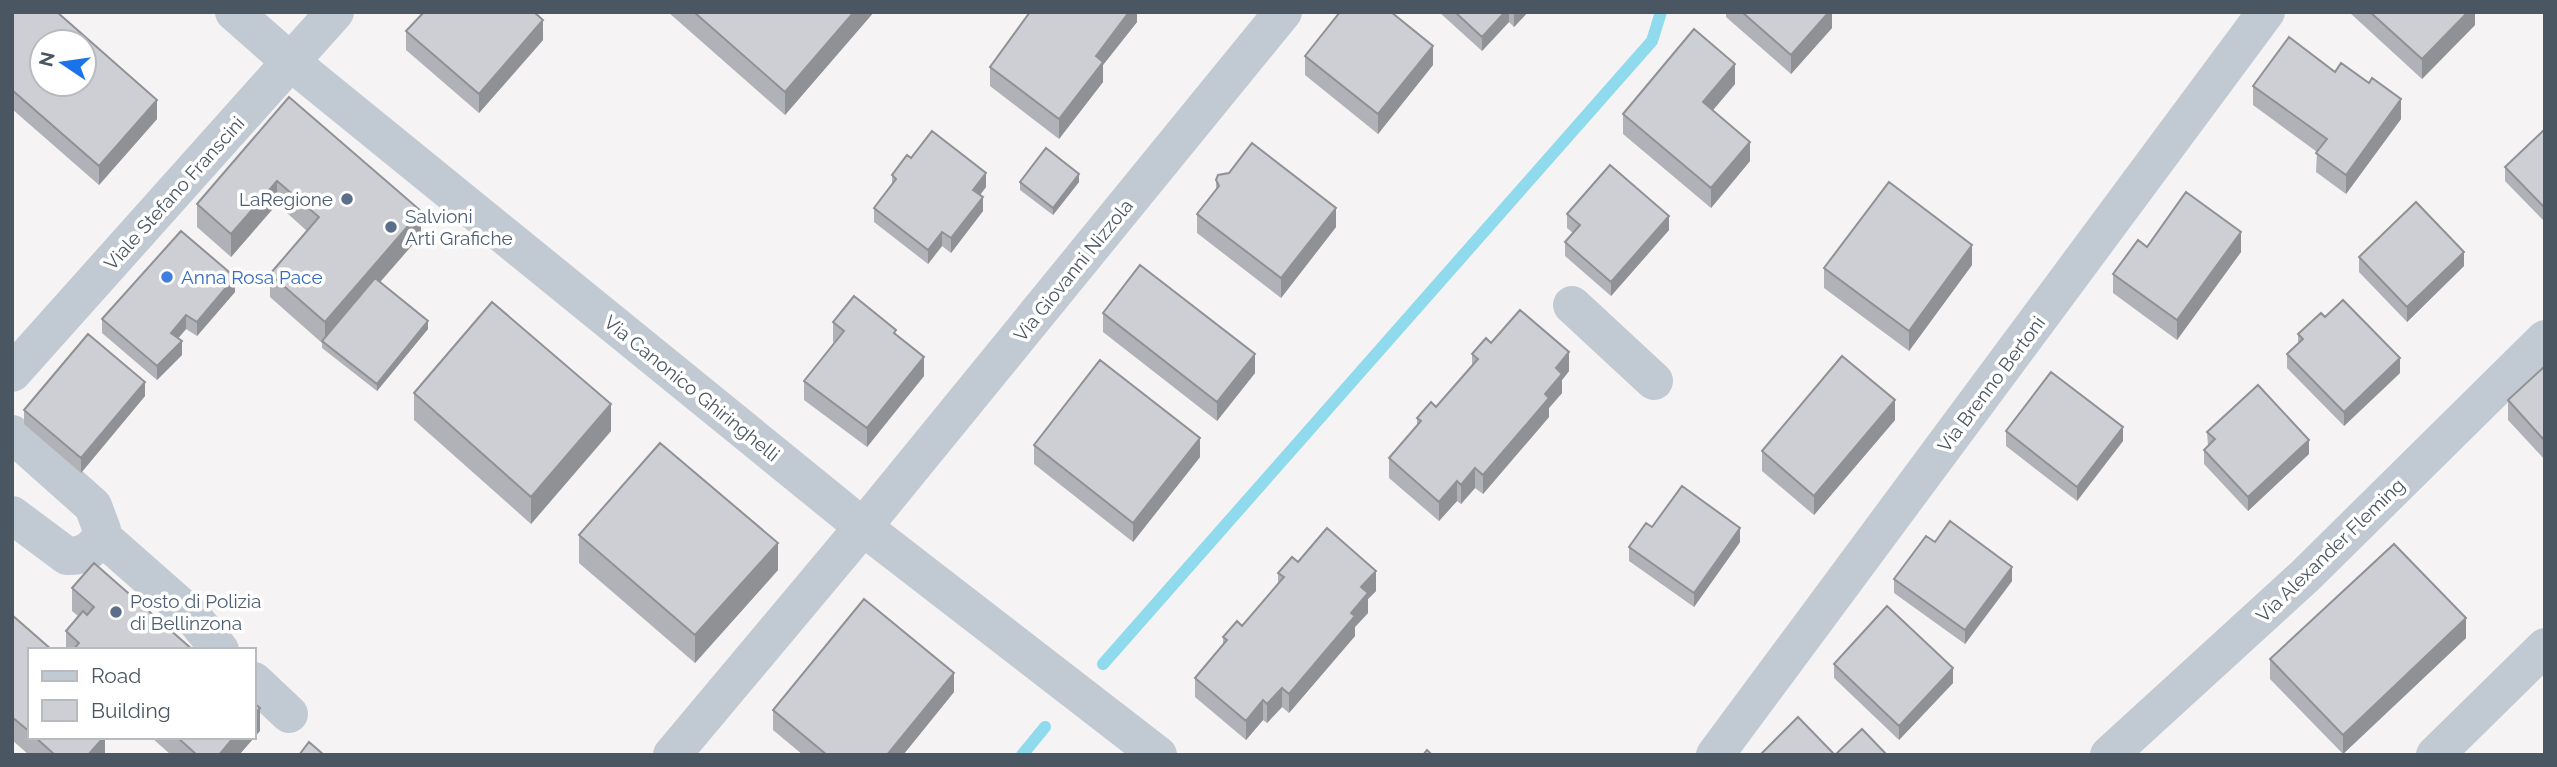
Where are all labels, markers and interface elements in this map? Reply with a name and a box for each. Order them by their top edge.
north arrow [28,28,98,98]
text: N [34,50,59,69]
street label: Viale Stefano Franscini [99,112,249,274]
place label: LaRegione [239,188,333,210]
marker: LaRegione [339,191,355,207]
street label: Via Giovanni Nizzola [1009,195,1137,345]
place label: Salvioni Arti Grafiche [405,205,513,249]
marker: Salvioni Arti Grafiche [383,219,399,235]
place label: Anna Rosa Pace [181,266,323,288]
marker: Anna Rosa Pace [159,269,175,285]
street label: Via Canonico Ghiringhelli [600,311,784,465]
street label: Via Brenno Bertoni [1933,312,2049,456]
street label: Via Alexander Fleming [2251,474,2409,626]
place label: Posto di Polizia di Bellinzona [130,590,261,634]
marker: Posto di Polizia di Bellinzona [108,604,124,620]
legend [28,648,256,739]
text: Road [91,663,141,688]
text: Building [91,698,171,723]

